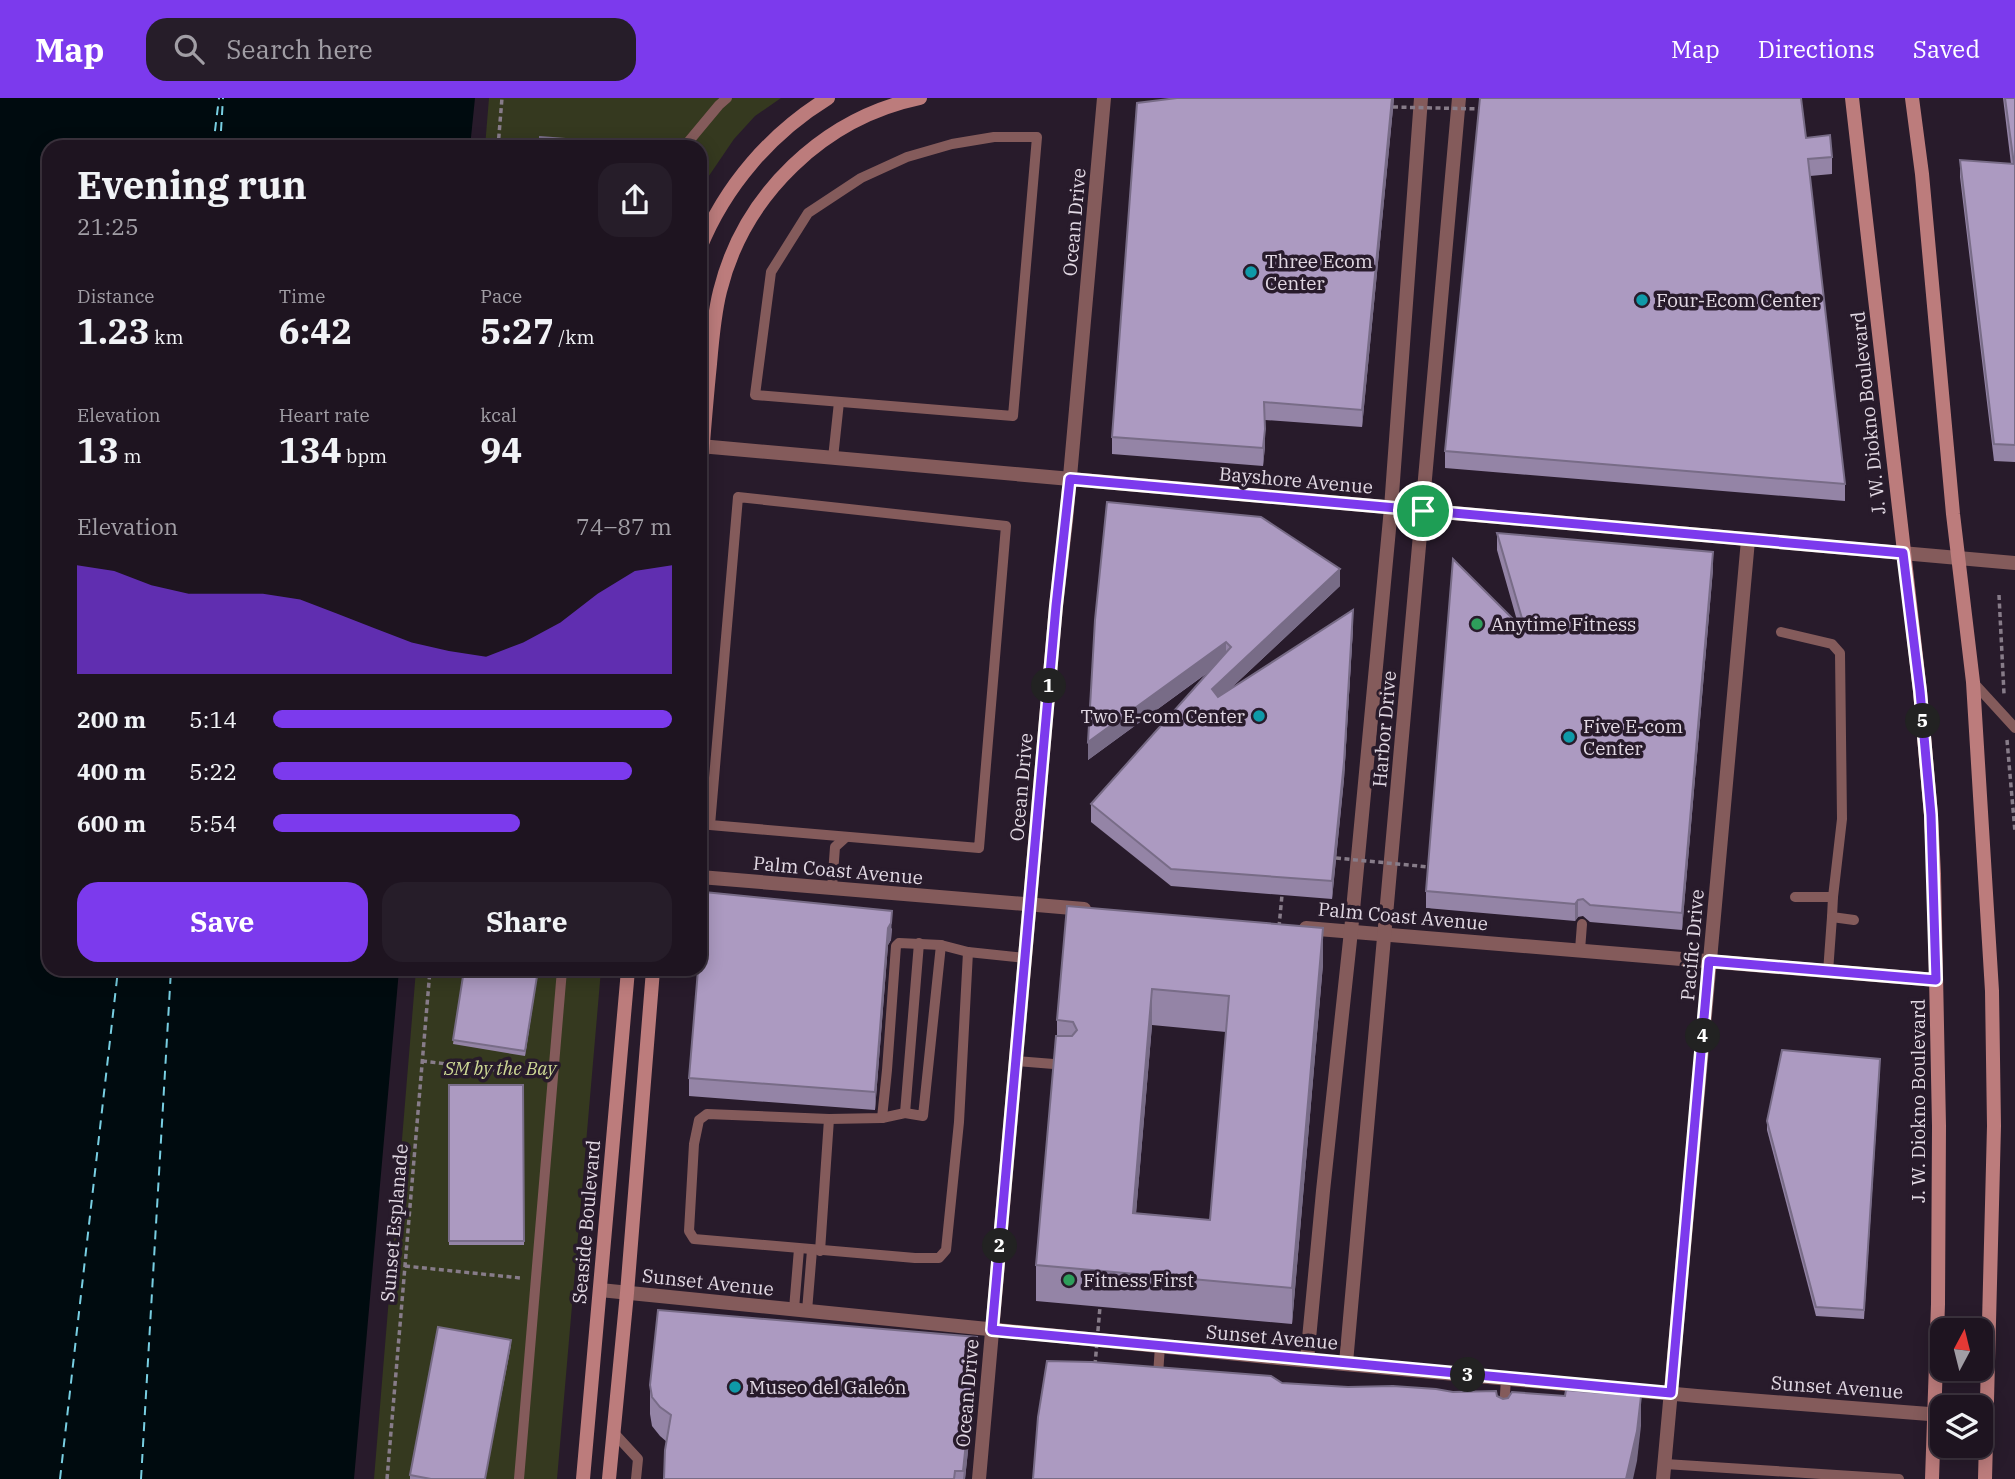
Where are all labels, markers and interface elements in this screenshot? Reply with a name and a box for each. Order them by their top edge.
search box [146,18,636,81]
text: Map [35,28,104,71]
icon: search [170,30,208,68]
text: Search here [226,32,373,66]
text: Map [1671,33,1720,65]
text: Directions [1758,33,1875,65]
text: Saved [1913,33,1980,65]
text: Evening run [77,160,307,209]
button: share [598,163,672,237]
street label: Ocean Drive [1057,167,1091,277]
text: 21:25 [77,211,139,241]
place label: Three Ecom Center [1265,249,1373,295]
marker: Three Ecom Center [1243,264,1259,280]
text: Distance [77,284,155,308]
text: Time [279,284,325,308]
text: Pace [480,284,522,308]
place label: Four-Ecom Center [1656,288,1820,312]
marker: Four-Ecom Center [1634,292,1650,308]
text: 1.23 [77,308,150,354]
text: 6:42 [279,308,352,354]
text: 5:27 [480,308,554,354]
street label: J. W. Diokno Boulevard [1845,310,1891,516]
text: km [150,325,184,349]
text: /km [554,325,595,349]
text: Elevation [77,403,161,427]
text: Heart rate [279,403,370,427]
text: kcal [480,403,517,427]
text: 13 [77,427,119,473]
text: 134 [279,427,342,473]
text: 94 [480,427,522,473]
text: m [119,444,142,468]
text: bpm [342,444,387,468]
street label: Bayshore Avenue [1218,461,1374,499]
pin [1393,481,1453,541]
icon: arrive [1404,492,1442,530]
text: Elevation [77,511,178,541]
text: 74–87 m [576,511,672,541]
place label: Anytime Fitness [1491,612,1636,636]
marker: Anytime Fitness [1469,616,1485,632]
pin: 1 [1032,668,1066,704]
street label: Harbor Drive [1367,670,1401,788]
text: 1 [1043,673,1054,697]
text: 200 m [77,704,146,734]
text: 5:14 [189,704,237,734]
place label: Two E-com Center [1081,704,1246,728]
pin: 5 [1906,704,1940,738]
marker: Two E-com Center [1251,708,1267,724]
text: 5 [1917,708,1928,732]
place label: Five E-com Center [1583,714,1683,760]
marker: Five E-com Center [1561,729,1577,745]
street label: Ocean Drive [1004,732,1038,842]
text: 400 m [77,756,146,786]
text: 5:22 [189,756,237,786]
text: 600 m [77,808,146,838]
text: 5:54 [189,808,237,838]
street label: Palm Coast Avenue [752,851,924,889]
button: Save [77,882,368,962]
button: Share [382,882,672,962]
street label: Pacific Drive [1675,888,1709,1002]
street label: Palm Coast Avenue [1317,897,1489,935]
street label: J. W. Diokno Boulevard [1906,999,1930,1203]
pin: 4 [1686,1018,1720,1054]
text: 4 [1697,1023,1708,1047]
park label: SM by the Bay [443,1056,557,1080]
street label: Seaside Boulevard [567,1139,605,1305]
street label: Sunset Esplanade [375,1143,413,1303]
pin: 2 [982,1228,1018,1264]
text: 2 [994,1233,1005,1257]
street label: Sunset Avenue [641,1263,775,1301]
place label: Fitness First [1083,1268,1194,1292]
marker: Fitness First [1061,1272,1077,1288]
north arrow [1930,1318,1993,1381]
map controls [1930,1318,1993,1458]
street label: Sunset Avenue [1205,1319,1339,1355]
street label: Ocean Drive [950,1338,984,1448]
pin: 3 [1450,1358,1486,1392]
text: 3 [1462,1362,1473,1386]
street label: Sunset Avenue [1770,1370,1904,1404]
place label: Museo del Galeón [749,1375,907,1399]
marker: Museo del Galeón [727,1379,743,1395]
button: layers [1930,1395,1993,1458]

